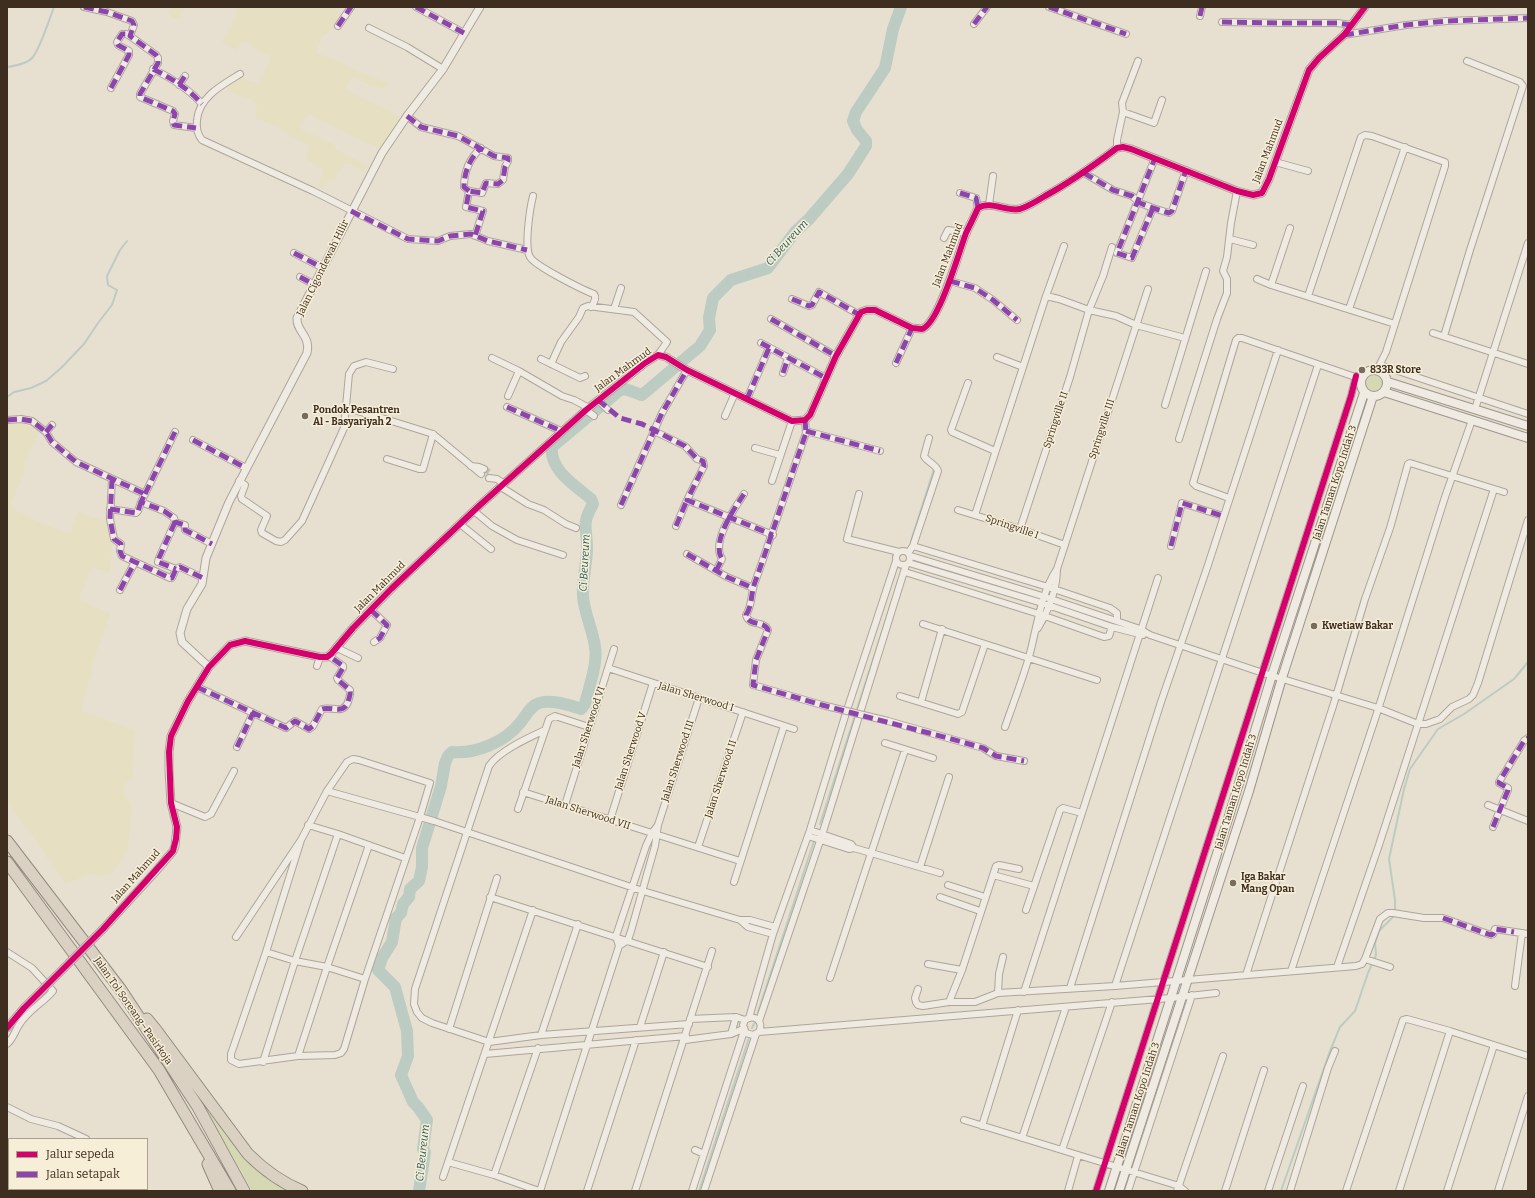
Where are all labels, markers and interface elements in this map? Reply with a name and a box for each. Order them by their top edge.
street label: Jalan Mahmud [1250,117,1286,185]
water label: Ci Beureum [763,217,811,269]
street label: Jalan Cigondewah Hilir [294,218,352,318]
street label: Jalan Mahmud [930,221,966,289]
street label: Jalan Mahmud [592,345,654,395]
place label: 833R Store [1370,364,1421,376]
marker: 833R Store [1357,365,1367,375]
street label: Springville II [1041,390,1071,450]
street label: Springville III [1087,397,1117,461]
place label: Pondok Pesantren Al - Basyariyah 2 [313,404,400,428]
marker: Pondok Pesantren Al - Basyariyah 2 [300,411,310,421]
street label: Jalan Taman Kopo Indah 3 [1311,424,1359,542]
street label: Springville I [984,512,1040,542]
water label: Ci Beureum [577,534,593,592]
street label: Jalan Mahmud [352,559,408,615]
place label: Kwetiaw Bakar [1322,620,1393,632]
marker: Kwetiaw Bakar [1309,621,1319,631]
street label: Jalan Sherwood I [657,680,735,714]
street label: Jalan Sherwood VI [570,685,608,769]
street label: Jalan Sherwood V [613,710,649,792]
street label: Jalan Sherwood III [659,719,697,803]
street label: Jalan Taman Kopo Indah 3 [1213,733,1259,851]
street label: Jalan Sherwood II [703,738,739,820]
street label: Jalan Sherwood VII [544,794,632,832]
street label: Jalan Mahmud [109,847,163,905]
place label: Iga Bakar Mang Opan [1241,871,1295,894]
marker: Iga Bakar Mang Opan [1228,878,1238,888]
street label: Jalan Tol Soreang–Pasirkoja [91,955,175,1067]
street label: Jalan Taman Kopo Indah 3 [1114,1041,1162,1159]
water label: Ci Beureum [413,1124,433,1182]
legend [8,1138,148,1190]
text: Jalur sepeda [46,1147,114,1161]
text: Jalan setapak [46,1167,120,1181]

